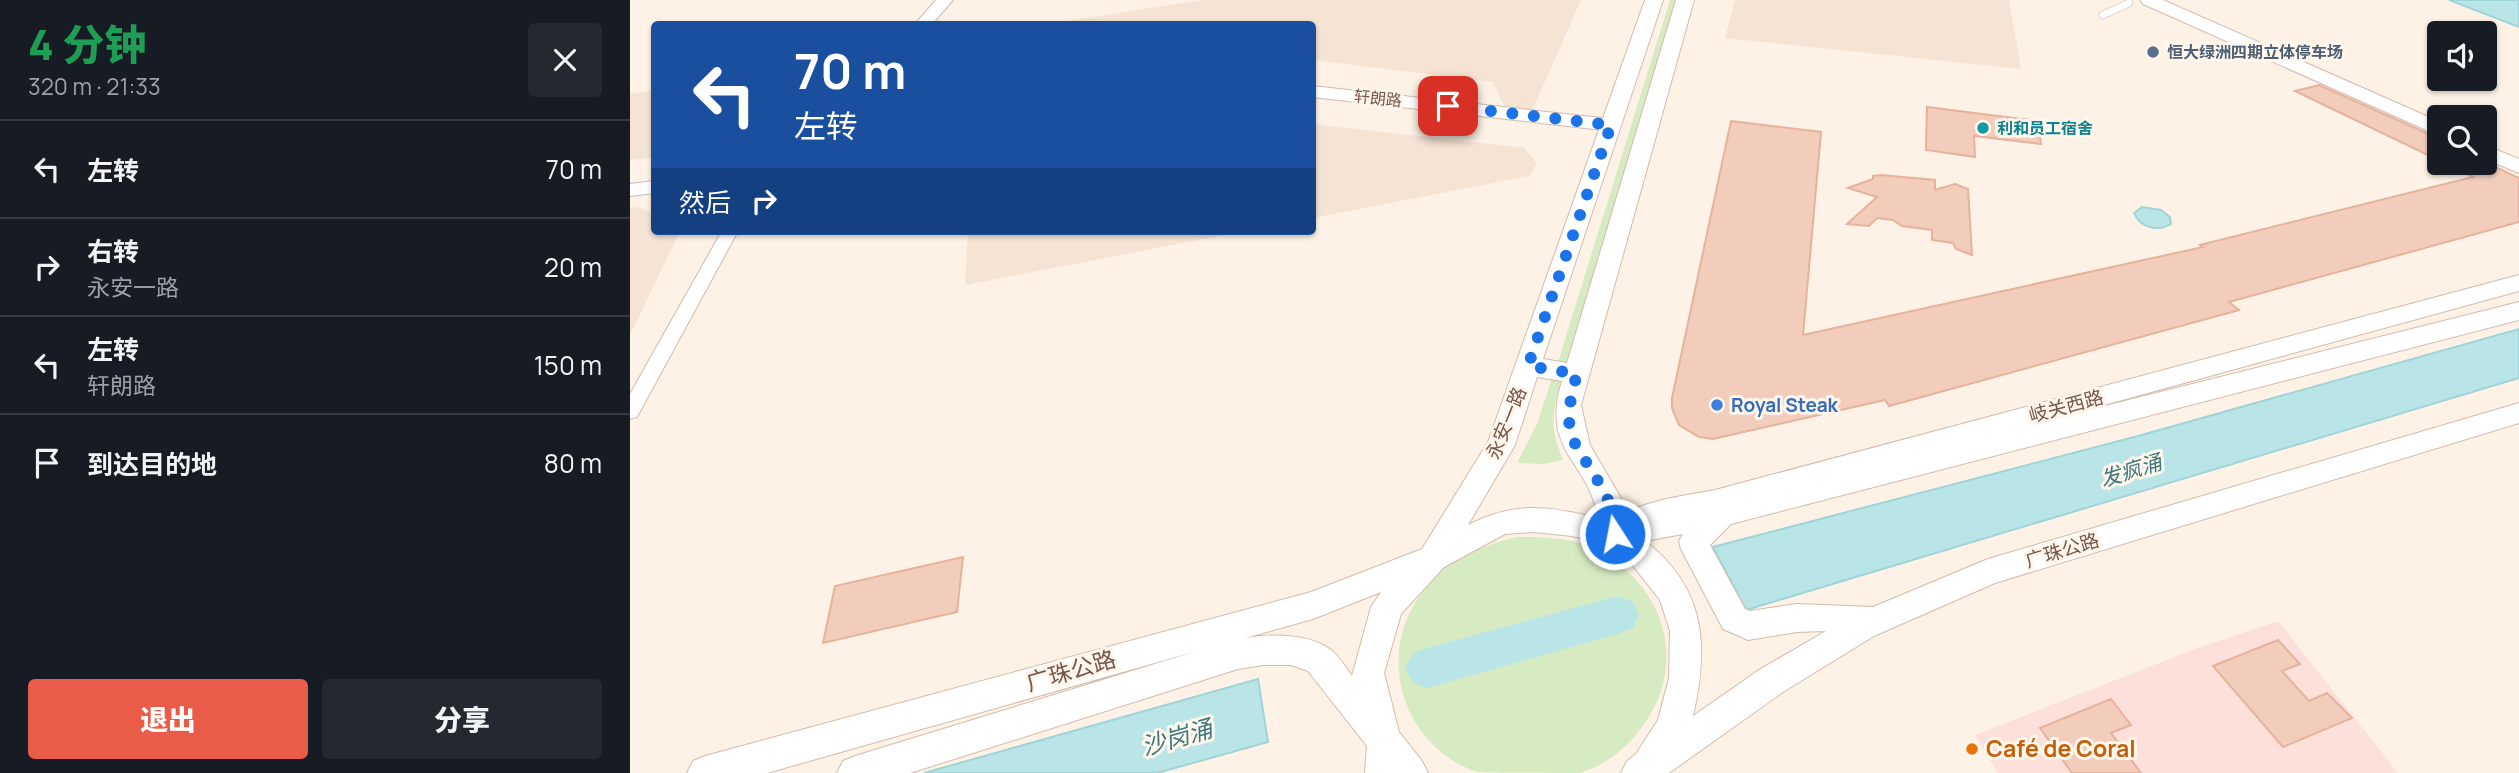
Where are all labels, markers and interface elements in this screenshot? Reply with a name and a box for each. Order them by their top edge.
text: 4 分钟 [28,15,146,73]
map controls [2427,21,2497,175]
button: sound [2427,21,2497,91]
button: close [528,23,602,97]
text: 70 m [794,37,906,104]
place label: 恒大绿洲四期立体停车场 [2167,41,2343,63]
marker: 恒大绿洲四期立体停车场 [2145,44,2161,60]
icon: left [679,49,770,140]
text: 320 m · 21:33 [28,70,161,102]
pin [1418,76,1478,136]
street label: 轩朗路 [1353,85,1403,111]
icon: arrive [1429,87,1467,125]
text: 左转 [794,104,858,148]
button: search [2427,105,2497,175]
place label: 利和员工宿舍 [1997,117,2093,139]
marker: 利和员工宿舍 [1975,120,1991,136]
icon: left [28,150,66,188]
text: 70 m [546,151,602,187]
text: 左转 [87,152,139,188]
icon: right [745,182,783,220]
text: 然后 [679,184,731,220]
text: 右转 [87,233,139,269]
icon: right [28,248,66,286]
text: 20 m [544,249,602,285]
text: 永安一路 [87,271,179,303]
text: 左转 [87,331,139,367]
icon: left [28,346,66,384]
text: 150 m [534,347,602,383]
text: 轩朗路 [87,369,156,401]
street label: 永安一路 [1480,383,1532,463]
street label: 岐关西路 [2026,384,2106,428]
place label: Royal Steak [1731,392,1839,418]
marker: Royal Steak [1709,397,1725,413]
icon: arrive [28,444,66,482]
text: 80 m [544,445,602,481]
text: 到达目的地 [87,446,217,482]
water label: 发疯涌 [2096,447,2167,493]
position arrow [1578,497,1652,571]
street label: 广珠公路 [2022,526,2102,574]
street label: 广珠公路 [1022,642,1119,698]
button: 退出 [28,679,308,759]
button: 分享 [322,679,602,759]
water label: 沙岗涌 [1137,710,1219,762]
place label: Café de Coral [1986,732,2136,764]
marker: Café de Coral [1964,741,1980,757]

